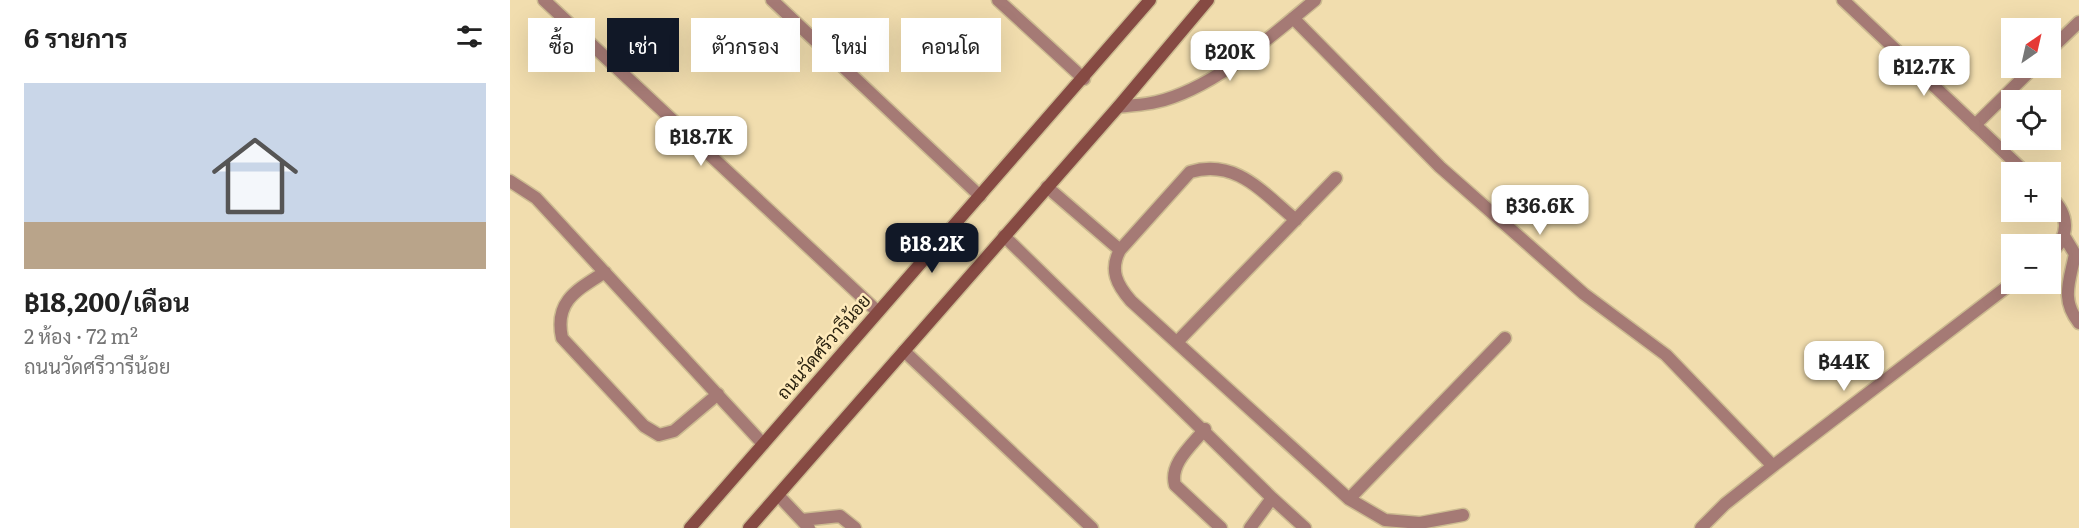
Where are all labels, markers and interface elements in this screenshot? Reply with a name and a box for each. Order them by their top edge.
text: 6 รายการ [24,17,128,56]
chip: ซื้อ [528,18,595,72]
chip: เช่า [607,18,679,72]
chip: ตัวกรอง [691,18,800,72]
chip: ใหม่ [812,18,889,72]
chip: คอนโด [901,18,1001,72]
north arrow [2001,18,2061,78]
map controls [2001,18,2061,294]
icon: filters [453,20,486,53]
pin: ฿20K [1194,31,1266,82]
text: ฿20K [1205,35,1255,65]
pin: ฿12.7K [1875,46,1973,97]
text: ฿12.7K [1893,50,1955,80]
button: locate [2001,90,2061,150]
pin: ฿18.7K [652,116,750,167]
text: ฿18.7K [669,120,733,150]
icon: home [201,122,309,230]
button: + [2001,162,2061,222]
pin: ฿36.6K [1491,185,1589,236]
text: ฿36.6K [1506,189,1574,219]
pin: ฿18.2K [883,223,981,274]
text: ฿18.2K [899,227,965,257]
button: − [2001,234,2061,294]
text: ฿18,200/เดือน [24,281,190,320]
street label: ถนนวัดศรีวารีน้อย [769,287,876,405]
text: 2 ห้อง · 72 m² [24,320,138,350]
pin: ฿44K [1808,341,1880,392]
text: ฿44K [1818,345,1870,375]
text: ถนนวัดศรีวารีน้อย [24,350,170,380]

